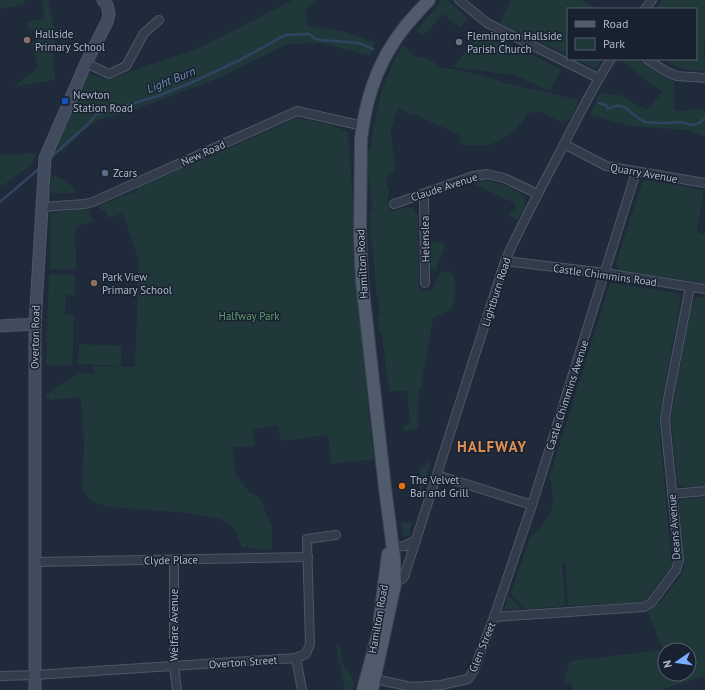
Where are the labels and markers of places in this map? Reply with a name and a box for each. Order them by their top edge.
place label: Hallside Primary School [35,27,106,54]
place label: Flemington Hallside Parish Church [467,29,563,56]
marker: Hallside Primary School [22,35,32,45]
marker: Flemington Hallside Parish Church [454,37,464,47]
place label: Newton Station Road [73,88,133,115]
marker: Newton Station Road [60,96,70,106]
place label: Zcars [113,166,138,180]
marker: Zcars [100,168,110,178]
place label: Park View Primary School [102,270,173,297]
marker: Park View Primary School [89,278,99,288]
place label: The Velvet Bar and Grill [410,473,470,500]
marker: The Velvet Bar and Grill [397,481,407,491]

